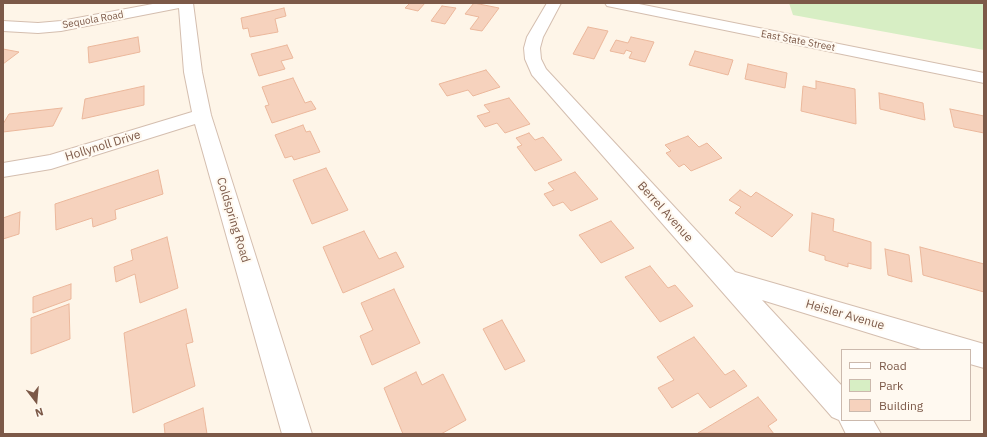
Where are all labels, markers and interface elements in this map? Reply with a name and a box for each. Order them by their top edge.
street label: Sequola Road [62,9,124,31]
street label: East State Street [760,28,836,54]
street label: Hollynoll Drive [63,128,143,164]
street label: Coldspring Road [213,176,253,264]
street label: Berrel Avenue [634,179,696,245]
street label: Heisler Avenue [804,297,886,333]
legend [841,349,971,421]
text: Road [879,358,907,373]
text: Park [879,378,903,393]
north arrow [16,381,56,421]
text: Building [879,398,923,413]
text: N [34,405,45,420]

